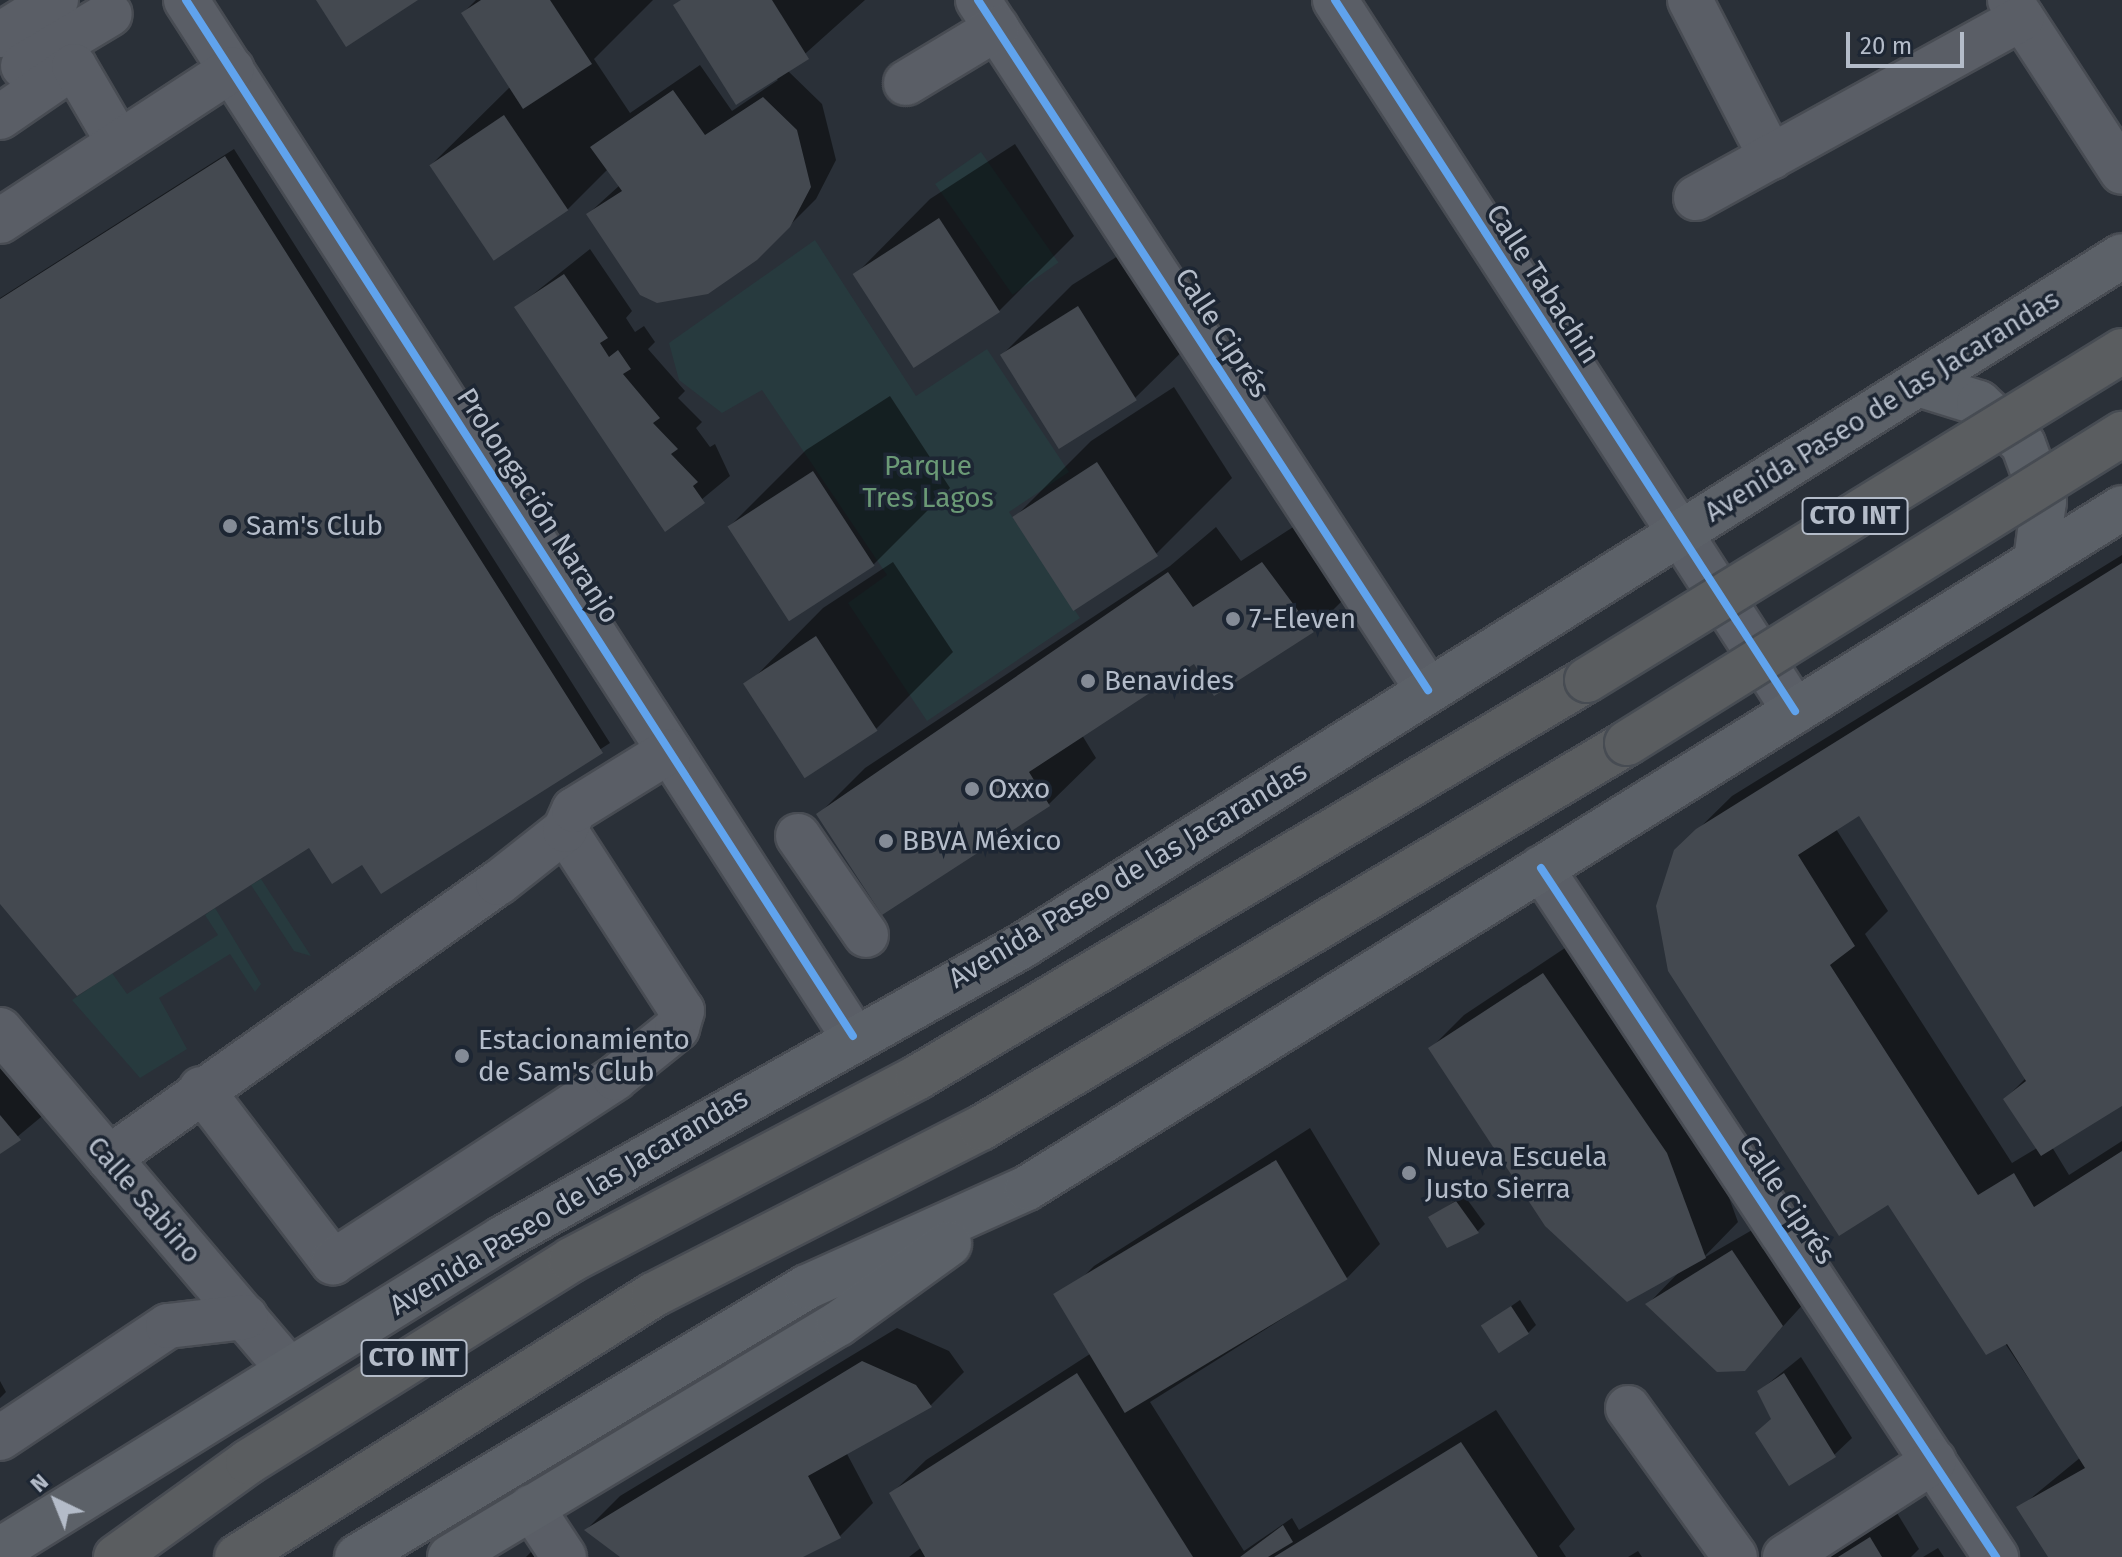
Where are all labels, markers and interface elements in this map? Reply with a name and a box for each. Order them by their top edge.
scale bar [1850,16,1968,66]
text: 20 m [1860,32,1912,60]
street label: Calle Tabachin [1479,198,1607,370]
street label: Calle Ciprés [1168,262,1276,404]
street label: Avenida Paseo de las Jacarandas [1699,283,2065,529]
street label: Prolongación Naranjo [449,382,627,630]
park label: Parque Tres Lagos [862,449,994,515]
road number: CTO INT [1801,494,1909,538]
place label: Sam's Club [246,509,383,543]
marker: Sam's Club [221,517,239,535]
place label: 7-Eleven [1249,602,1356,636]
marker: 7-Eleven [1224,610,1242,628]
place label: Benavides [1104,664,1234,698]
marker: Benavides [1079,672,1097,690]
street label: Avenida Paseo de las Jacarandas [943,755,1313,995]
place label: Oxxo [988,772,1050,806]
marker: Oxxo [963,780,981,798]
place label: BBVA México [902,824,1062,858]
marker: BBVA México [877,832,895,850]
place label: Estacionamiento de Sam's Club [478,1023,690,1089]
marker: Estacionamiento de Sam's Club [453,1047,471,1065]
street label: Avenida Paseo de las Jacarandas [384,1082,754,1322]
street label: Calle Ciprés [1732,1129,1842,1271]
street label: Calle Sabino [80,1130,208,1270]
place label: Nueva Escuela Justo Sierra [1425,1140,1607,1206]
marker: Nueva Escuela Justo Sierra [1400,1164,1418,1182]
road number: CTO INT [360,1336,468,1380]
north arrow [16,1461,96,1541]
text: N [25,1468,54,1498]

